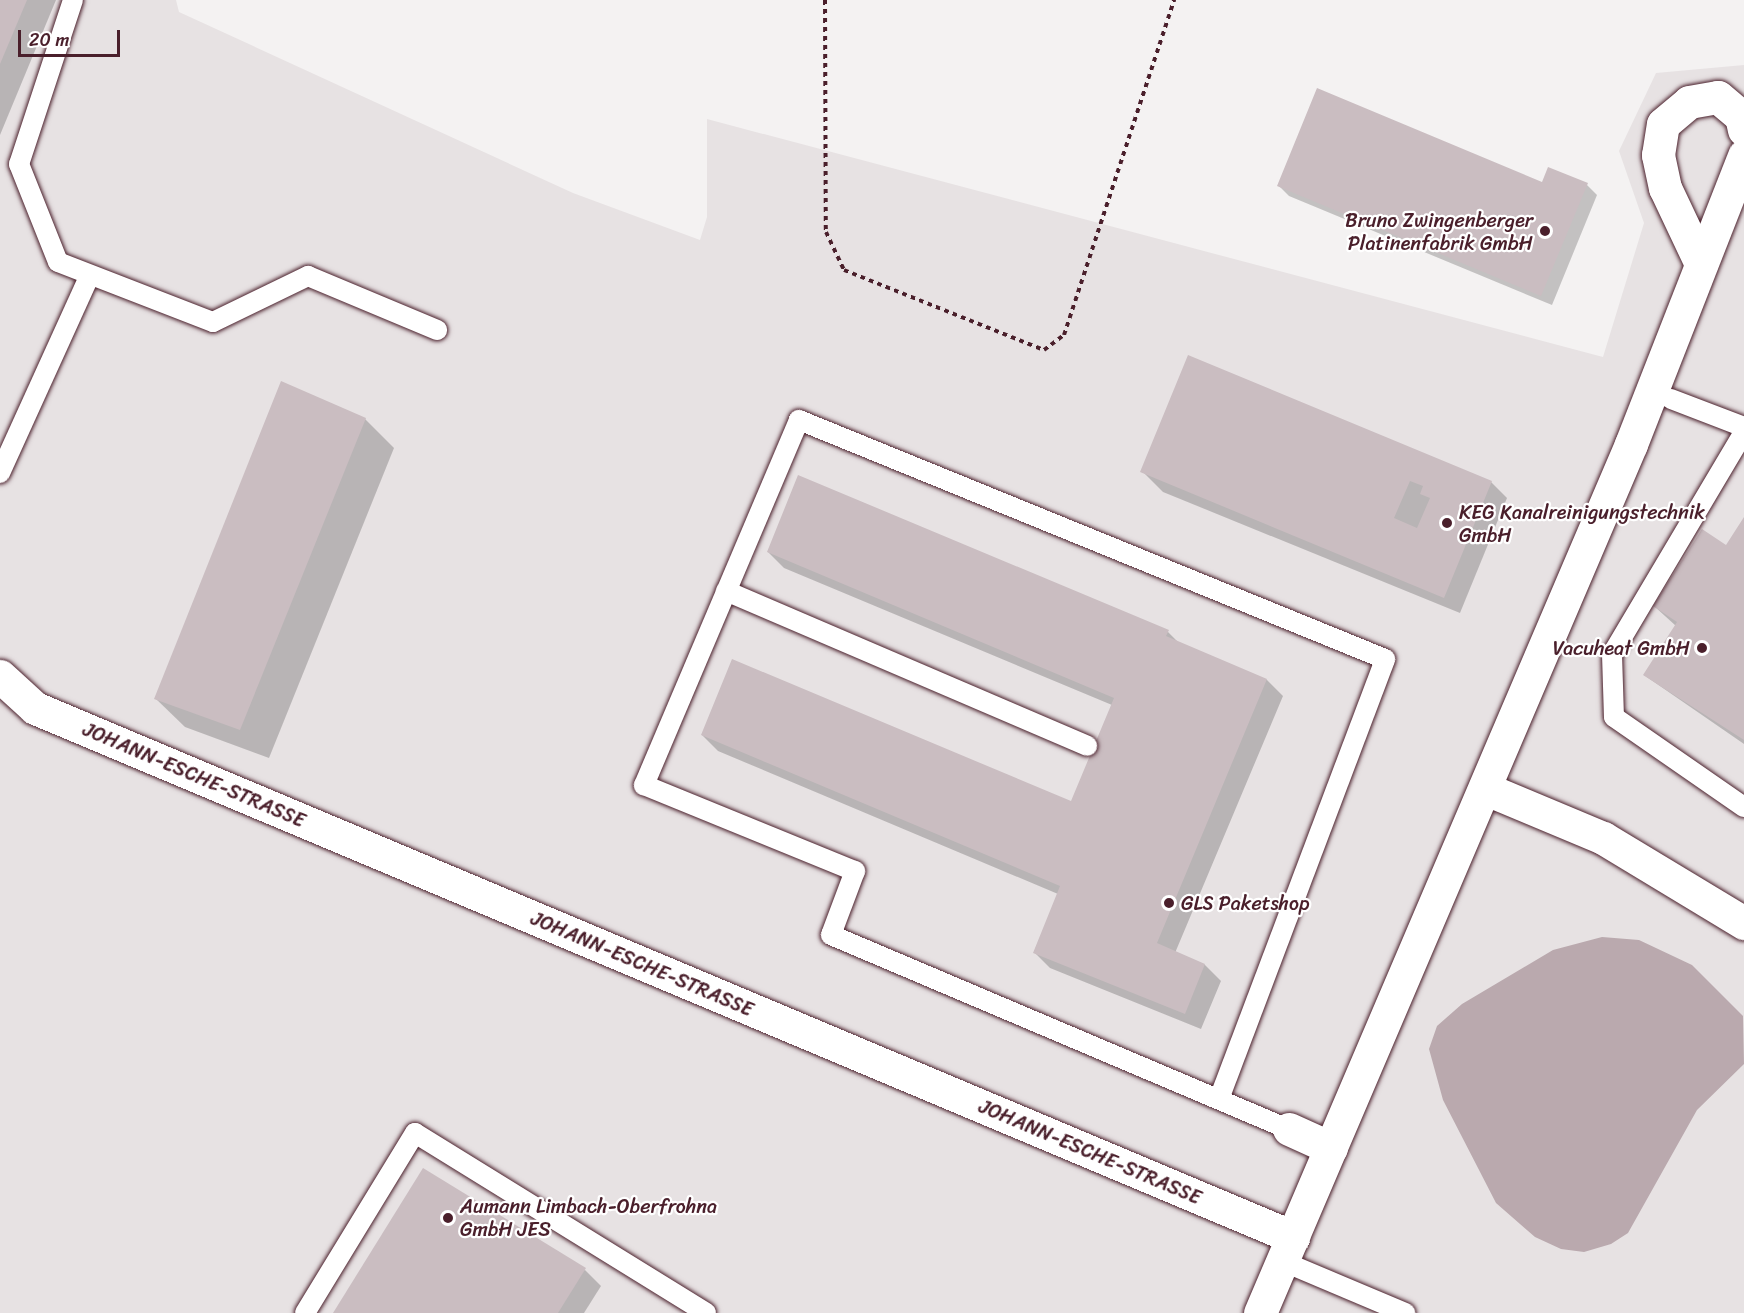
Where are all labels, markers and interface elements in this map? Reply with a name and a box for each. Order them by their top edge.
scale bar [21,18,123,56]
text: 20 m [29,24,69,56]
place label: Bruno Zwingenberger Platinenfabrik GmbH [1346,208,1533,255]
marker: Bruno Zwingenberger Platinenfabrik GmbH [1538,224,1552,238]
place label: KEG Kanalreinigungstechnik GmbH [1459,500,1705,547]
marker: KEG Kanalreinigungstechnik GmbH [1440,516,1454,530]
place label: Vacuheat GmbH [1553,636,1690,660]
marker: Vacuheat GmbH [1695,641,1709,655]
street label: JOHANN-ESCHE-STRASSE [79,717,309,833]
place label: GLS Paketshop [1181,891,1310,915]
marker: GLS Paketshop [1162,896,1176,910]
street label: JOHANN-ESCHE-STRASSE [527,906,757,1022]
street label: JOHANN-ESCHE-STRASSE [975,1094,1205,1210]
place label: Aumann Limbach-Oberfrohna GmbH JES [460,1194,717,1241]
marker: Aumann Limbach-Oberfrohna GmbH JES [441,1211,455,1225]

